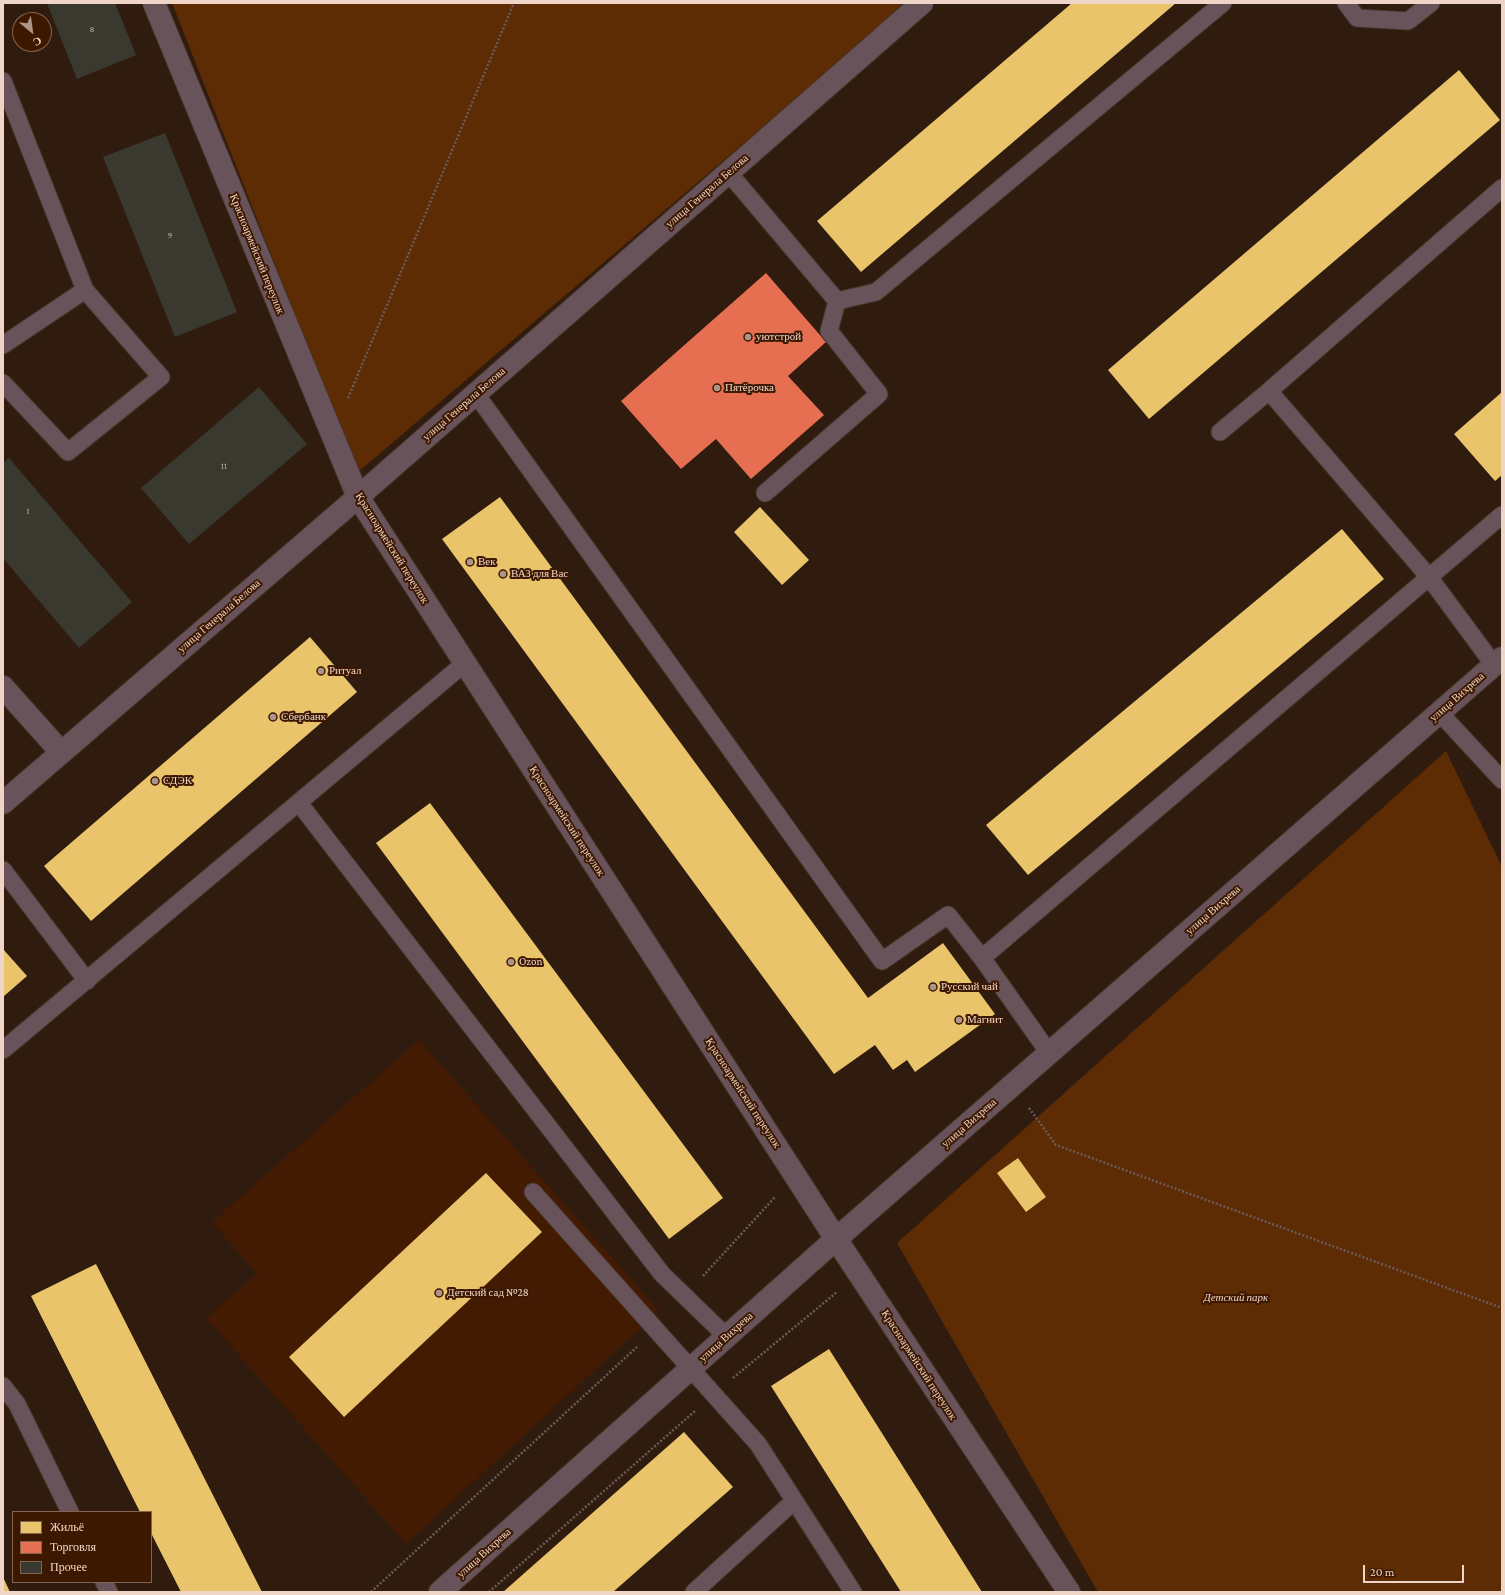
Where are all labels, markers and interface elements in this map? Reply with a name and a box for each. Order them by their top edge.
north arrow [12,12,52,52]
house number: 8 [90,24,94,34]
text: С [31,34,44,49]
street label: улица Генерала Белова [663,151,751,231]
street label: Красноармейский переулок [227,192,287,316]
house number: 9 [168,230,172,240]
place label: уютстрой [756,330,801,344]
marker: уютстрой [743,332,753,342]
street label: улица Генерала Белова [420,364,508,444]
place label: Пятёрочка [725,381,774,395]
marker: Пятёрочка [712,383,722,393]
house number: 11 [221,461,227,471]
street label: Красноармейский переулок [352,490,432,606]
house number: 1 [27,506,29,516]
place label: Век [478,555,496,569]
marker: Век [465,557,475,567]
place label: ВАЗ для Вас [511,567,568,581]
marker: ВАЗ для Вас [498,569,508,579]
street label: улица Генерала Белова [175,576,263,656]
place label: Ритуал [329,664,361,678]
marker: Ритуал [316,666,326,676]
street label: улица Вихрева [1427,670,1487,724]
place label: Сбербанк [281,710,326,724]
marker: Сбербанк [268,712,278,722]
street label: Красноармейский переулок [527,764,607,878]
place label: СДЭК [163,774,192,788]
marker: СДЭК [150,776,160,786]
street label: улица Вихрева [1183,883,1243,937]
place label: Ozon [519,955,542,969]
marker: Ozon [506,957,516,967]
place label: Русский чай [941,980,998,994]
marker: Русский чай [928,982,938,992]
place label: Магнит [967,1013,1003,1027]
marker: Магнит [954,1015,964,1025]
street label: Красноармейский переулок [703,1036,783,1150]
street label: улица Вихрева [939,1096,999,1150]
place label: Детский сад №28 [447,1286,529,1300]
marker: Детский сад №28 [434,1288,444,1298]
park label: Детский парк [1204,1291,1268,1305]
street label: Красноармейский переулок [879,1308,959,1422]
street label: улица Вихрева [696,1309,756,1365]
legend [12,1511,152,1583]
text: Жильё [50,1520,84,1534]
street label: улица Вихрева [454,1525,514,1581]
text: Торговля [50,1540,96,1554]
scale bar [1365,1557,1466,1583]
text: Прочее [50,1560,87,1574]
text: 20 m [1370,1565,1394,1579]

